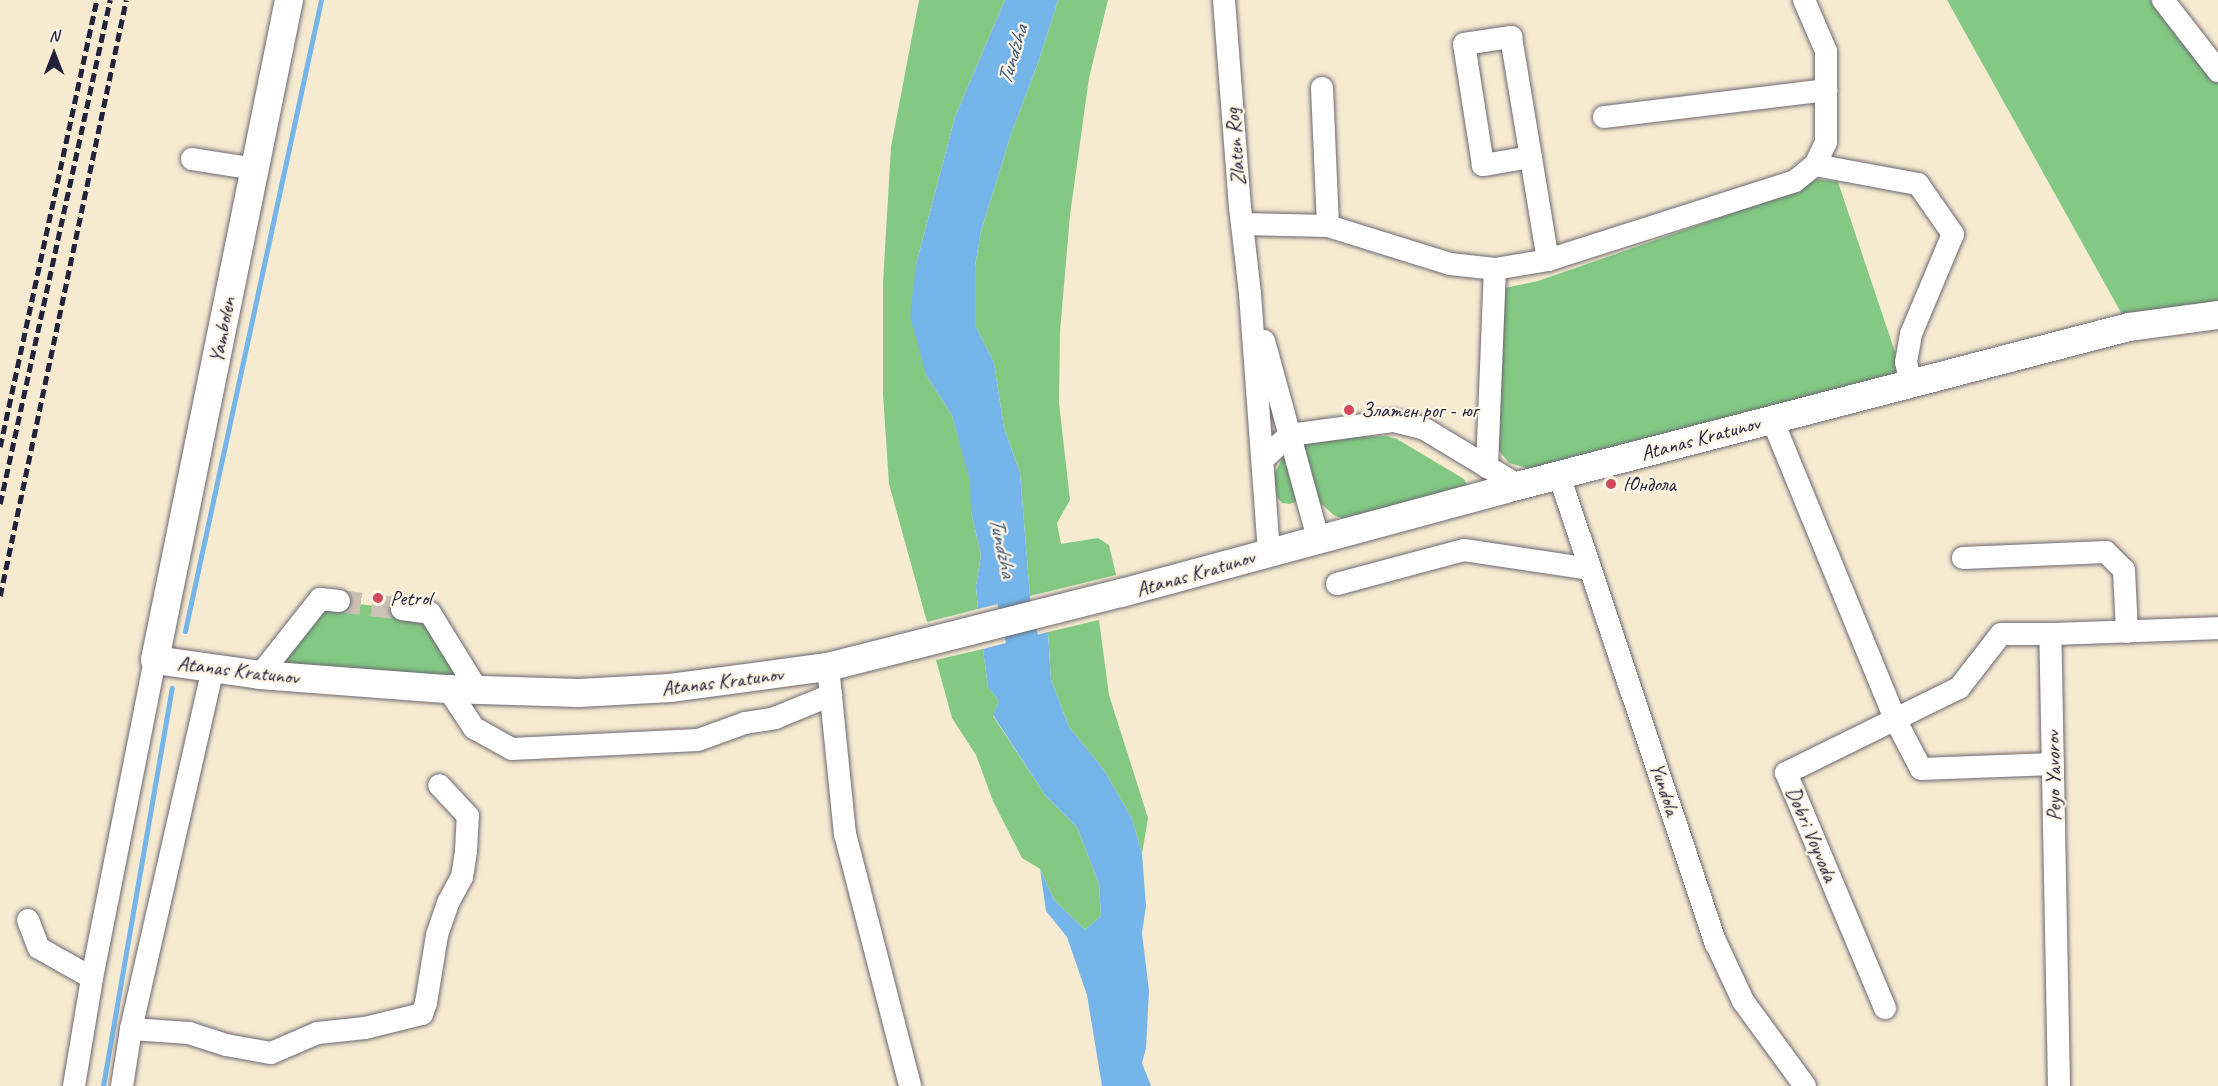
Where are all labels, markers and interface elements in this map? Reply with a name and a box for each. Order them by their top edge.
water label: Tundzha [991,22,1035,88]
north arrow [24,24,84,84]
text: N [49,26,59,46]
street label: Zlaten Rog [1219,107,1251,187]
street label: Yambolen [203,295,241,365]
place label: Златен рог - юг [1361,397,1478,423]
marker: Златен рог - юг [1342,403,1356,417]
street label: Atanas Kratunov [1638,410,1762,466]
place label: Юндола [1623,471,1676,497]
marker: Юндола [1604,477,1618,491]
water label: Tundzha [983,515,1021,579]
street label: Atanas Kratunov [1133,544,1257,602]
place label: Petrol [390,585,432,611]
marker: Petrol [371,591,385,605]
street label: Atanas Kratunov [176,650,300,690]
street label: Atanas Kratunov [660,661,784,701]
street label: Peyo Yavorov [2040,731,2066,821]
street label: Yundola [1644,759,1686,819]
street label: Dobri Voyvoda [1781,783,1843,885]

